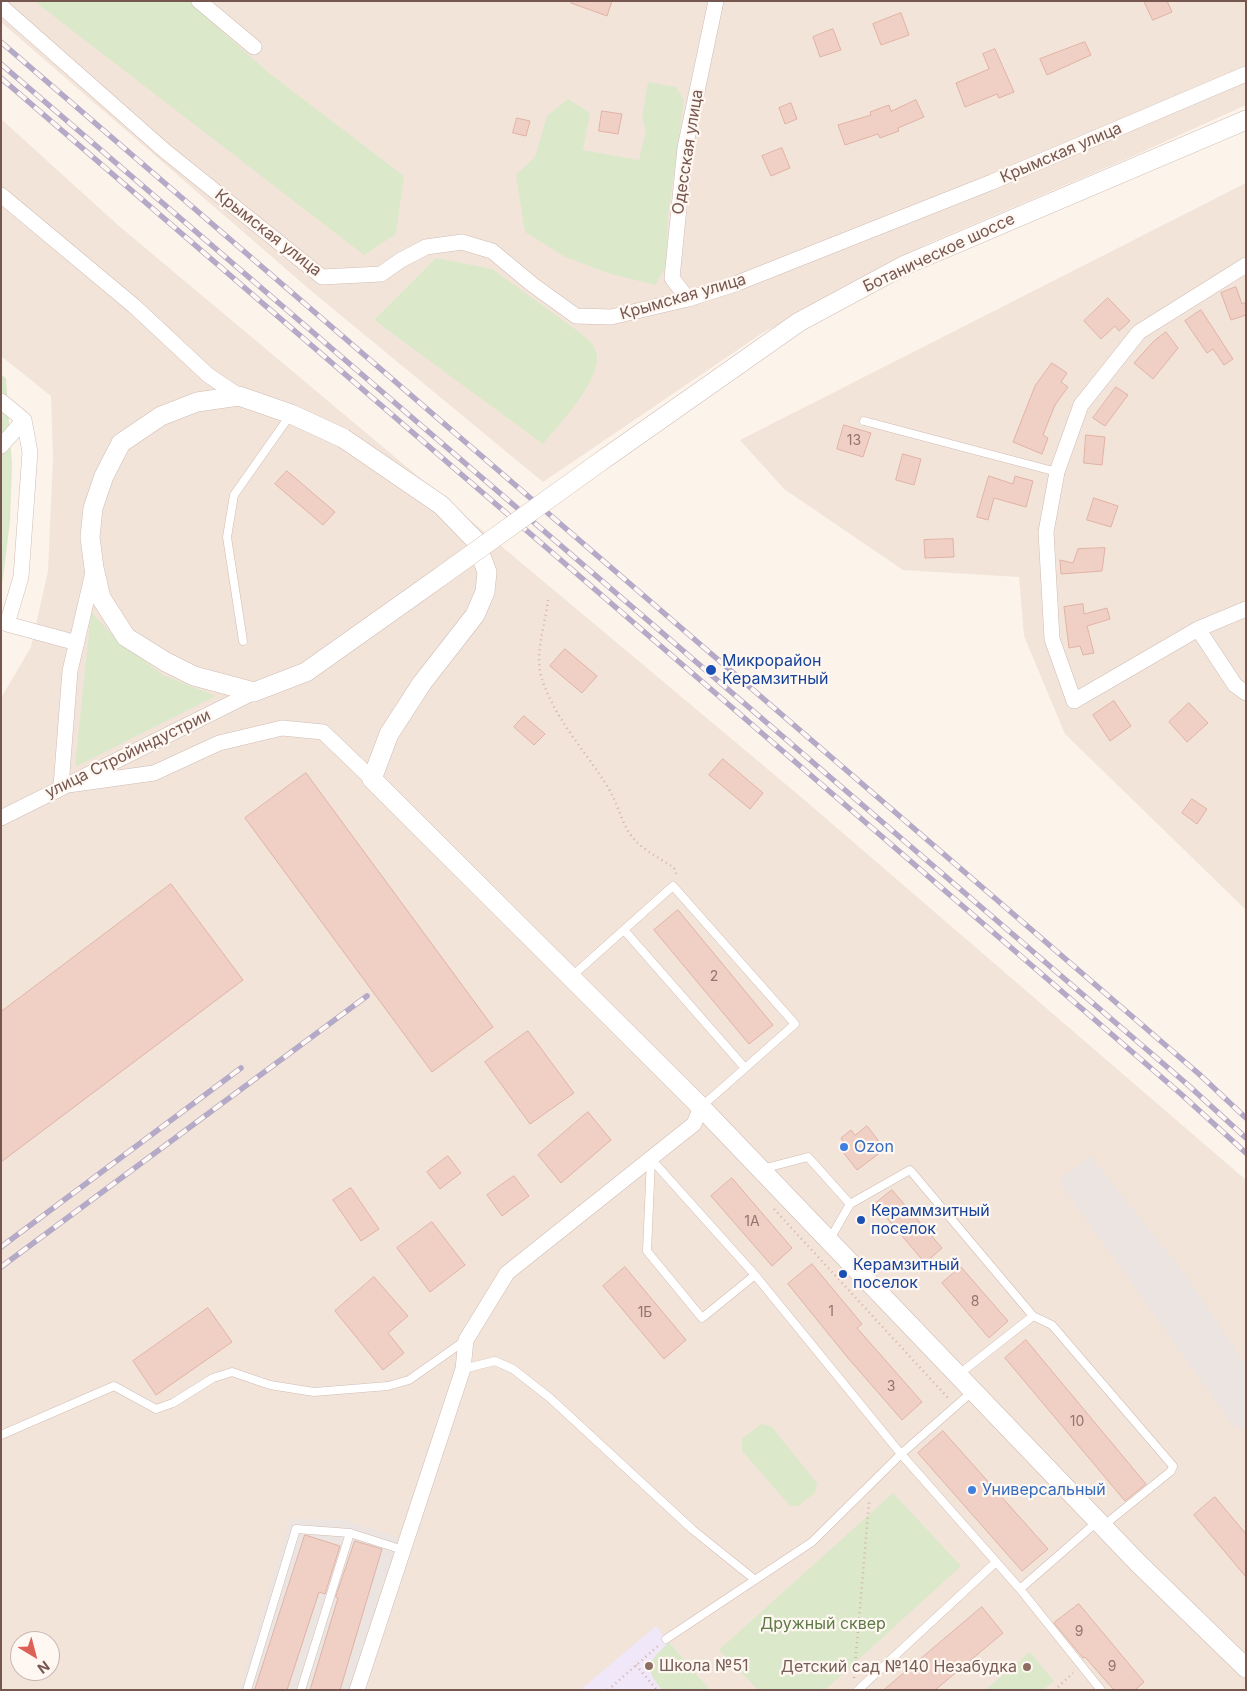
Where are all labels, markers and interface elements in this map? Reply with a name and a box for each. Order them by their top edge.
street label: Одесская улица [669,88,707,216]
street label: Крымская улица [997,119,1125,187]
street label: Крымская улица [211,185,325,281]
street label: Ботаническое шоссе [860,209,1018,297]
street label: Крымская улица [618,270,748,324]
house number: 13 [847,433,861,449]
place label: Микрорайон Керамзитный [722,651,828,689]
marker: Микрорайон Керамзитный [704,663,718,677]
street label: улица Стройиндустрии [42,706,214,802]
house number: 2 [710,969,718,985]
place label: Ozon [854,1137,894,1157]
marker: Ozon [838,1141,850,1153]
place label: Кераммзитный поселок [871,1201,990,1239]
house number: 1А [744,1214,760,1230]
marker: Кераммзитный поселок [855,1214,867,1226]
place label: Керамзитный поселок [853,1255,959,1293]
marker: Керамзитный поселок [837,1268,849,1280]
house number: 8 [971,1294,979,1310]
house number: 1 [828,1304,834,1320]
house number: 1Б [638,1305,652,1321]
house number: 3 [887,1379,895,1395]
house number: 10 [1070,1414,1084,1430]
place label: Универсальный [982,1480,1106,1500]
marker: Универсальный [966,1484,978,1496]
park label: Дружный сквер [760,1614,886,1634]
house number: 9 [1075,1624,1083,1640]
north arrow [10,1631,60,1681]
place label: Школа №51 [659,1656,749,1676]
place label: Детский сад №140 Незабудка [781,1657,1017,1677]
text: N [34,1658,53,1678]
house number: 9 [1108,1659,1116,1675]
marker: Школа №51 [643,1660,655,1672]
marker: Детский сад №140 Незабудка [1021,1661,1033,1673]

